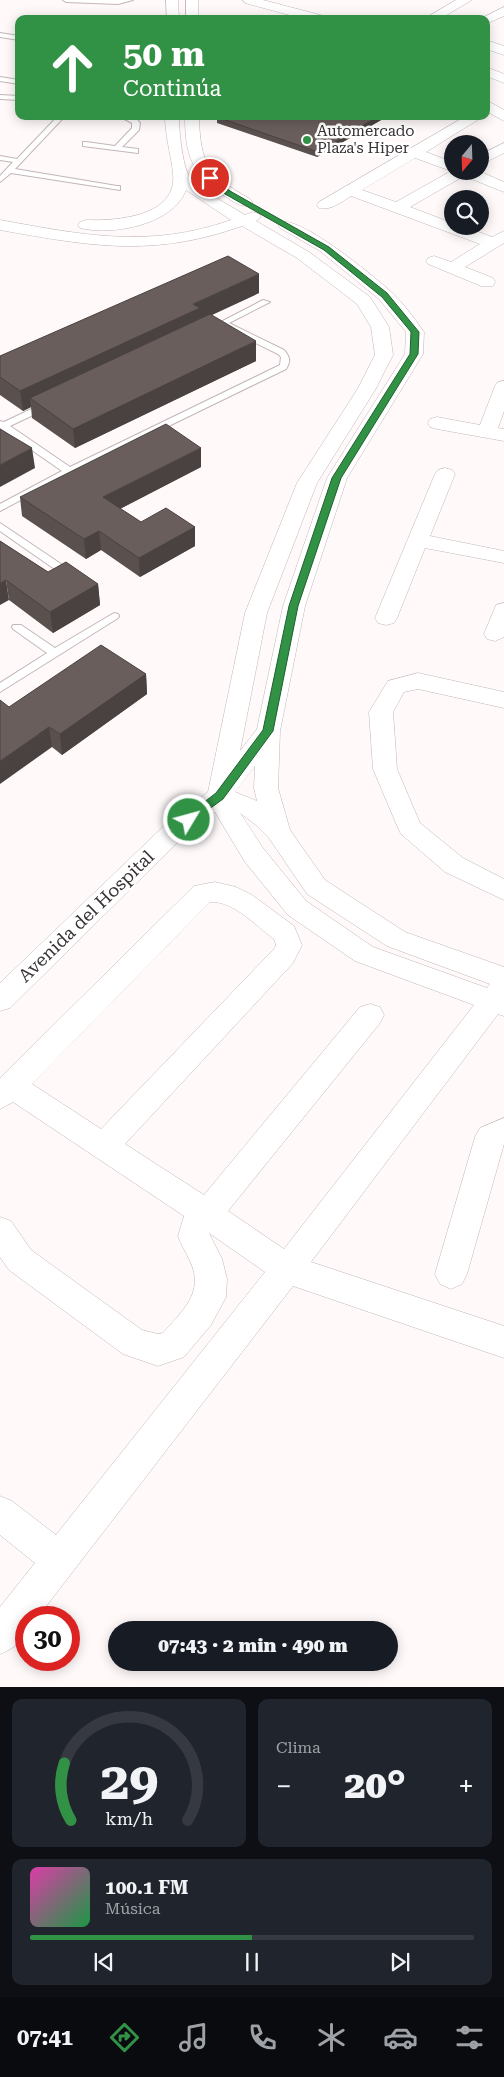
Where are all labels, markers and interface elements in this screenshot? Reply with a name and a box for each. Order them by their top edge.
text: 50 m [123,34,205,75]
icon: ahead [40,35,105,100]
text: Continúa [123,76,221,101]
place label: Automercado Plaza's Hiper [317,122,414,157]
marker: Automercado Plaza's Hiper [301,134,313,146]
north arrow [444,135,489,180]
map controls [444,135,489,235]
pin [189,157,231,199]
icon: arrive [196,164,224,192]
button: search [444,190,489,235]
position arrow [162,793,214,845]
street label: Avenida del Hospital [14,846,158,986]
speed limit sign: 30 [15,1606,80,1671]
text: 07:43 · 2 min · 490 m [158,1634,348,1657]
text: Clima [276,1738,321,1757]
text: 29 [100,1751,158,1812]
text: 20° [344,1763,406,1807]
text: − [276,1770,292,1803]
text: + [458,1770,474,1803]
text: km/h [105,1808,153,1829]
text: 100.1 FM [105,1876,188,1899]
text: Música [105,1899,160,1918]
icon: previous [90,1948,118,1976]
icon: pause [238,1948,266,1976]
icon: next [386,1948,414,1976]
icon: directions [107,2020,142,2055]
icon: music [176,2020,211,2055]
icon: phone [245,2020,280,2055]
icon: climate [314,2020,349,2055]
icon: car [383,2020,418,2055]
icon: filters [452,2020,487,2055]
text: 07:41 [17,2025,73,2050]

